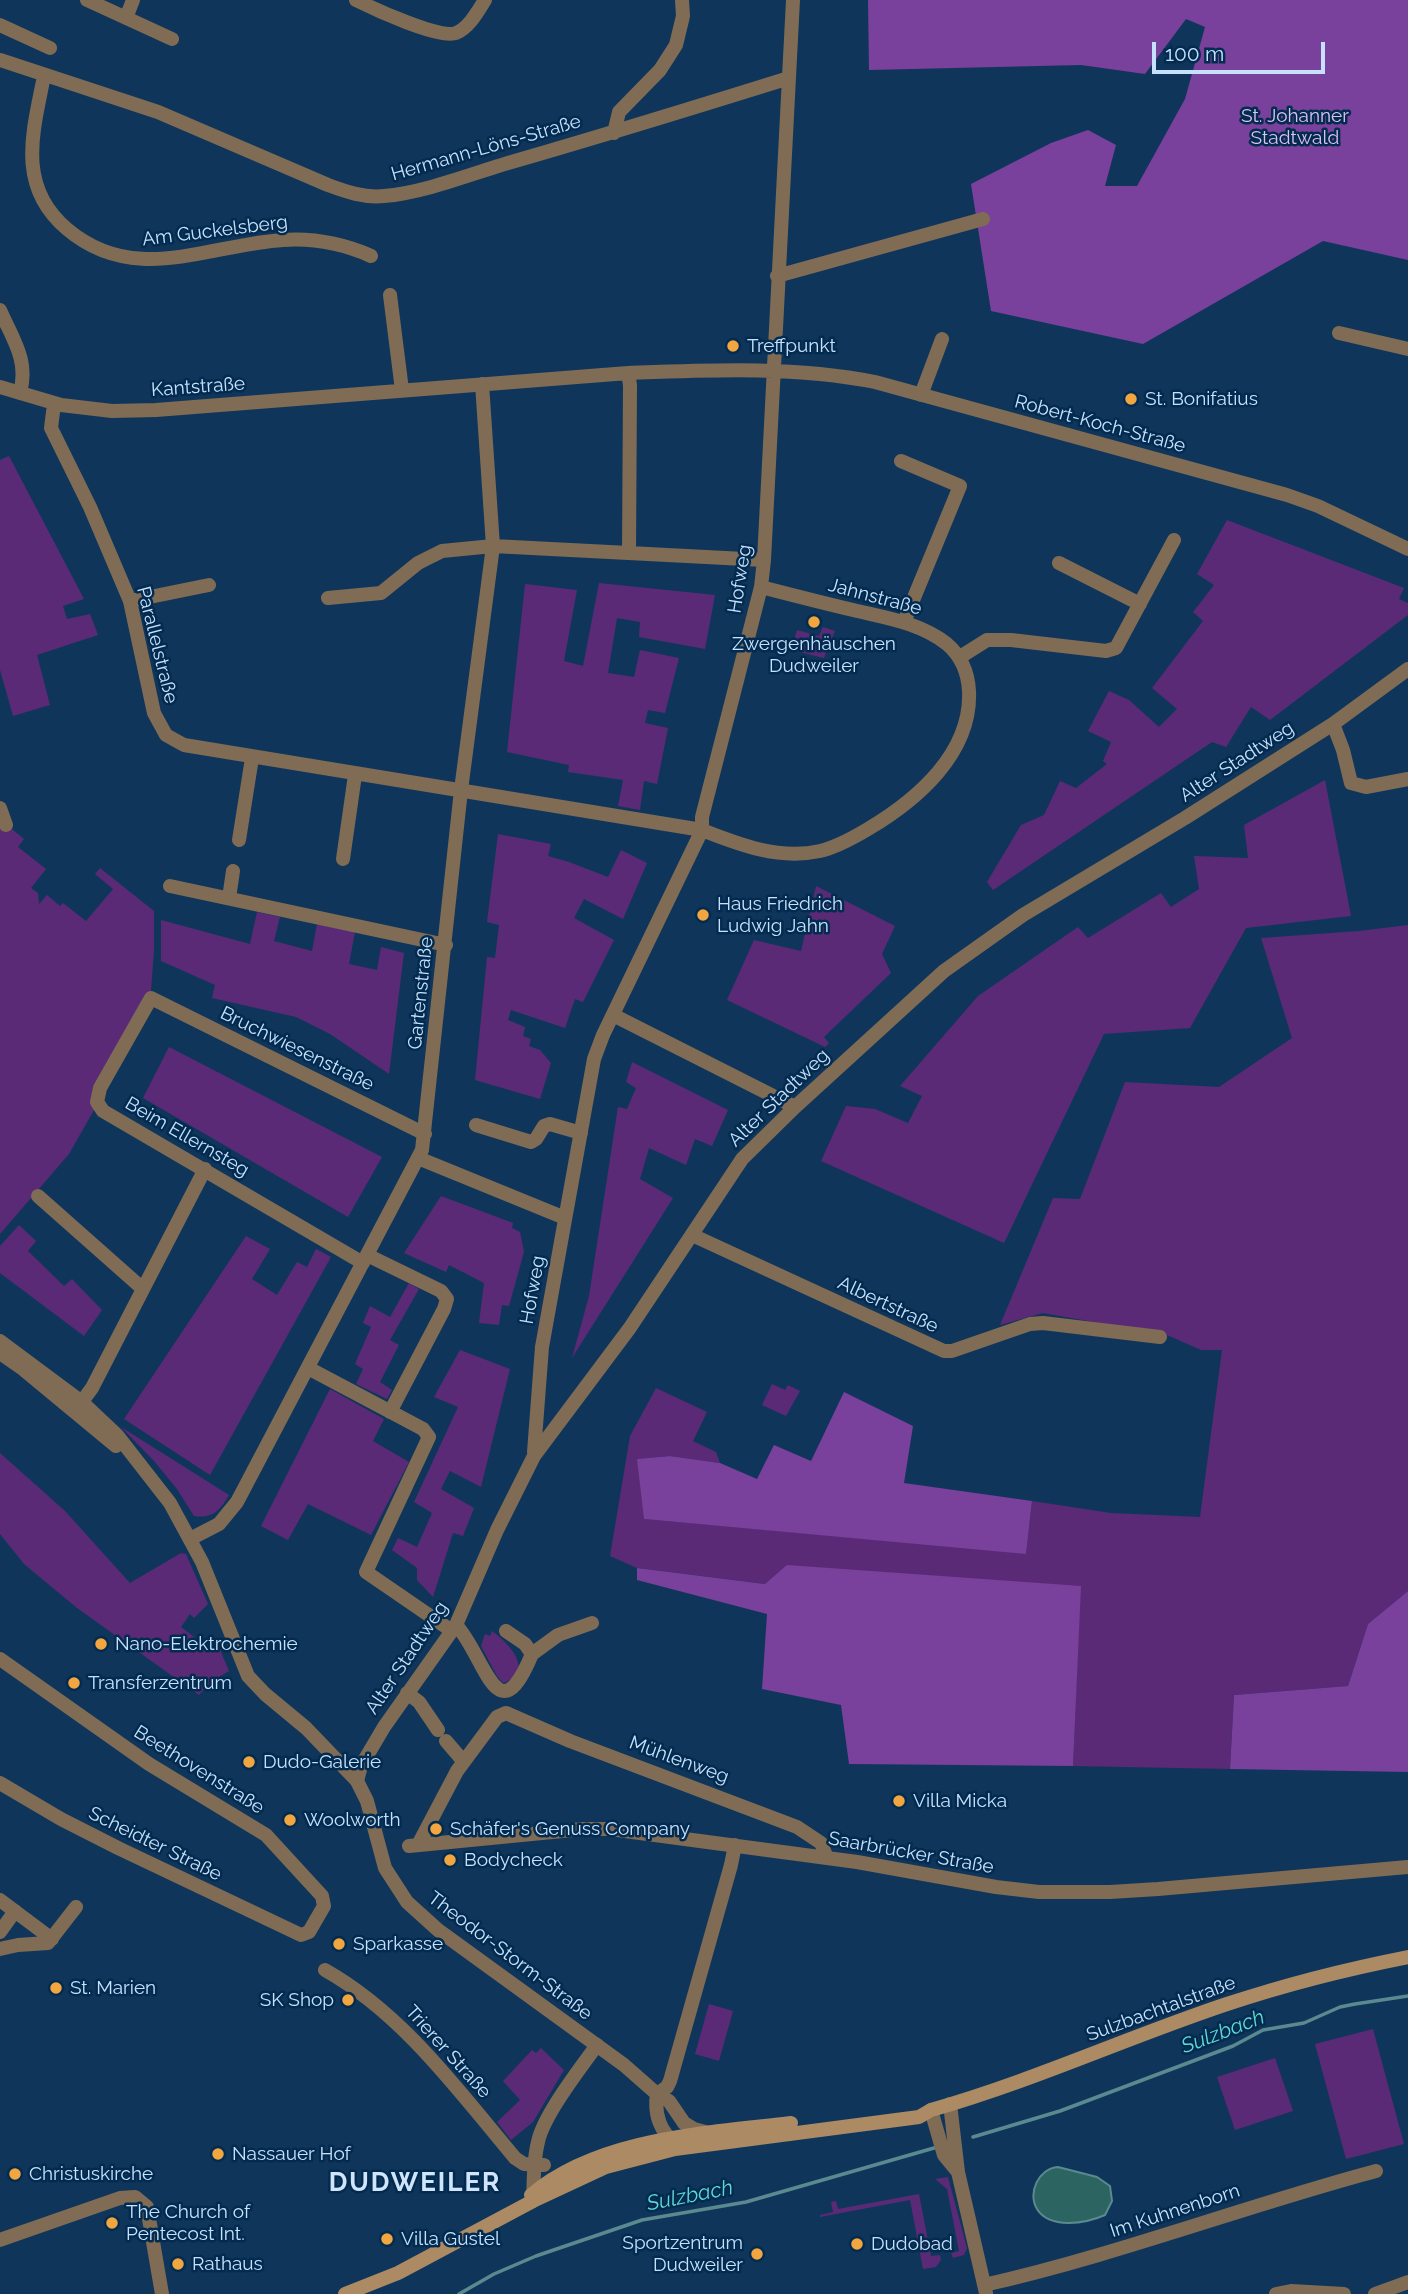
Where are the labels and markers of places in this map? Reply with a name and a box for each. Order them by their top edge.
place label: Treffpunkt [747,335,836,357]
marker: Treffpunkt [725,338,741,354]
place label: St. Bonifatius [1145,388,1258,410]
marker: St. Bonifatius [1123,391,1139,407]
marker: Zwergenhäuschen Dudweiler [806,614,822,630]
place label: Zwergenhäuschen Dudweiler [732,633,896,677]
place label: Haus Friedrich Ludwig Jahn [717,893,843,937]
marker: Haus Friedrich Ludwig Jahn [695,907,711,923]
place label: Nano-Elektrochemie [115,1633,298,1655]
marker: Nano-Elektrochemie [93,1636,109,1652]
place label: Transferzentrum [88,1672,232,1694]
marker: Transferzentrum [66,1675,82,1691]
place label: Dudo-Galerie [263,1751,381,1773]
marker: Dudo-Galerie [241,1754,257,1770]
place label: Villa Micka [913,1790,1007,1812]
marker: Villa Micka [891,1793,907,1809]
place label: Woolworth [304,1809,401,1831]
marker: Woolworth [282,1812,298,1828]
place label: Schäfer's Genuss Company [450,1818,690,1840]
marker: Schäfer's Genuss Company [428,1821,444,1837]
place label: Bodycheck [464,1849,563,1871]
marker: Bodycheck [442,1852,458,1868]
place label: Sparkasse [353,1933,443,1955]
marker: Sparkasse [331,1936,347,1952]
place label: St. Marien [70,1977,156,1999]
marker: St. Marien [48,1980,64,1996]
place label: SK Shop [260,1989,334,2011]
marker: SK Shop [340,1992,356,2008]
place label: Nassauer Hof [232,2143,351,2165]
marker: Nassauer Hof [210,2146,226,2162]
place label: Christuskirche [29,2163,153,2185]
marker: Christuskirche [7,2166,23,2182]
place label: The Church of Pentecost Int. [126,2201,250,2245]
marker: The Church of Pentecost Int. [104,2215,120,2231]
place label: Villa Gustel [401,2228,500,2250]
marker: Villa Gustel [379,2231,395,2247]
place label: Sportzentrum Dudweiler [622,2232,743,2276]
place label: Dudobad [871,2233,953,2255]
marker: Dudobad [849,2236,865,2252]
marker: Sportzentrum Dudweiler [749,2246,765,2262]
place label: Rathaus [192,2253,263,2275]
marker: Rathaus [170,2256,186,2272]

